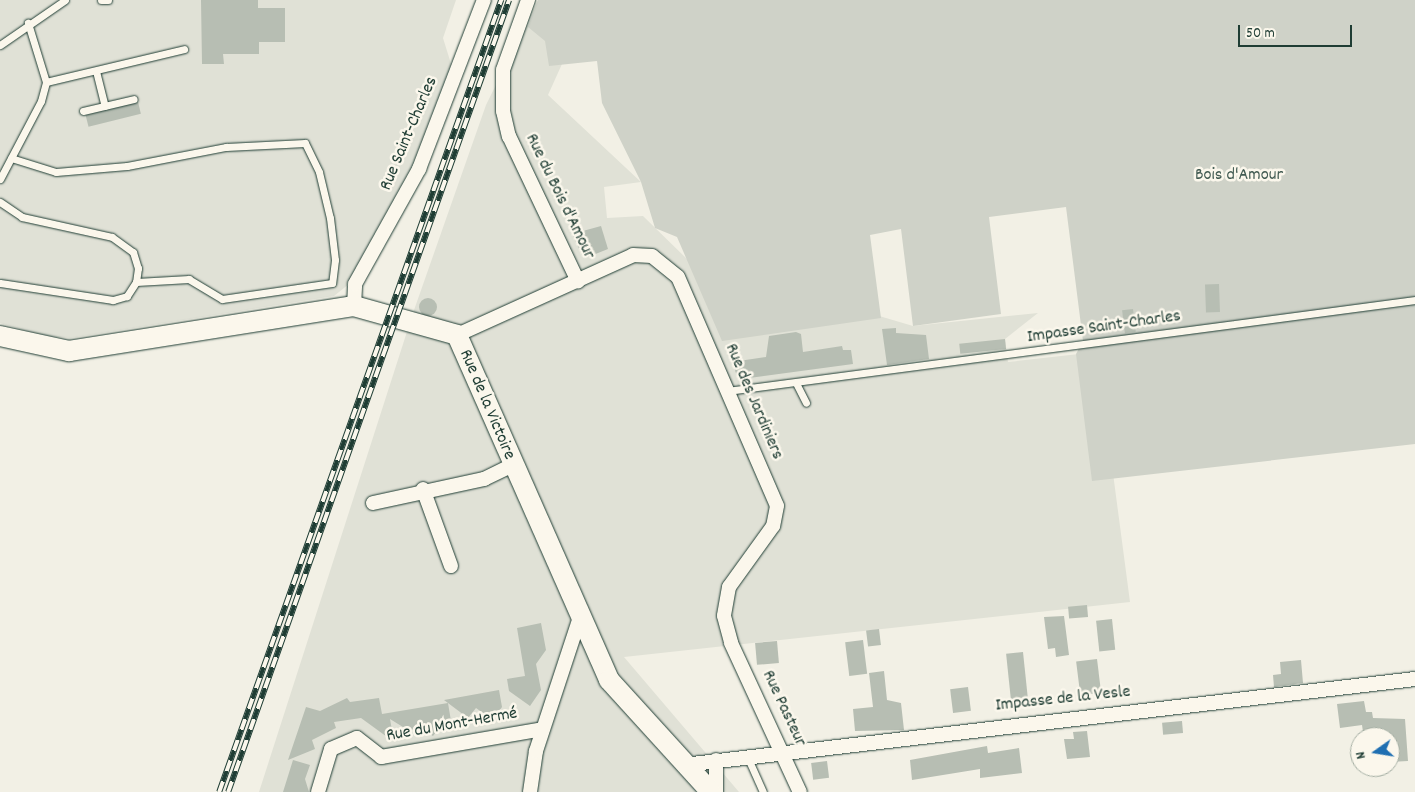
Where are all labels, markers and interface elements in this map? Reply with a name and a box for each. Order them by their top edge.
scale bar [1240,15,1354,47]
text: 50 m [1246,23,1275,45]
street label: Rue Saint-Charles [376,74,444,194]
street label: Rue du Bois d'Amour [519,131,599,263]
park label: Bois d'Amour [1195,165,1283,187]
street label: Impasse Saint-Charles [1026,307,1182,349]
street label: Rue des Jardiniers [719,341,787,463]
street label: Rue de la Victoire [453,347,519,463]
street label: Rue Pasteur [756,667,810,751]
street label: Impasse de la Vesle [994,682,1132,718]
street label: Rue du Mont-Hermé [385,704,519,748]
north arrow [1350,727,1400,777]
text: N [1351,750,1372,761]

